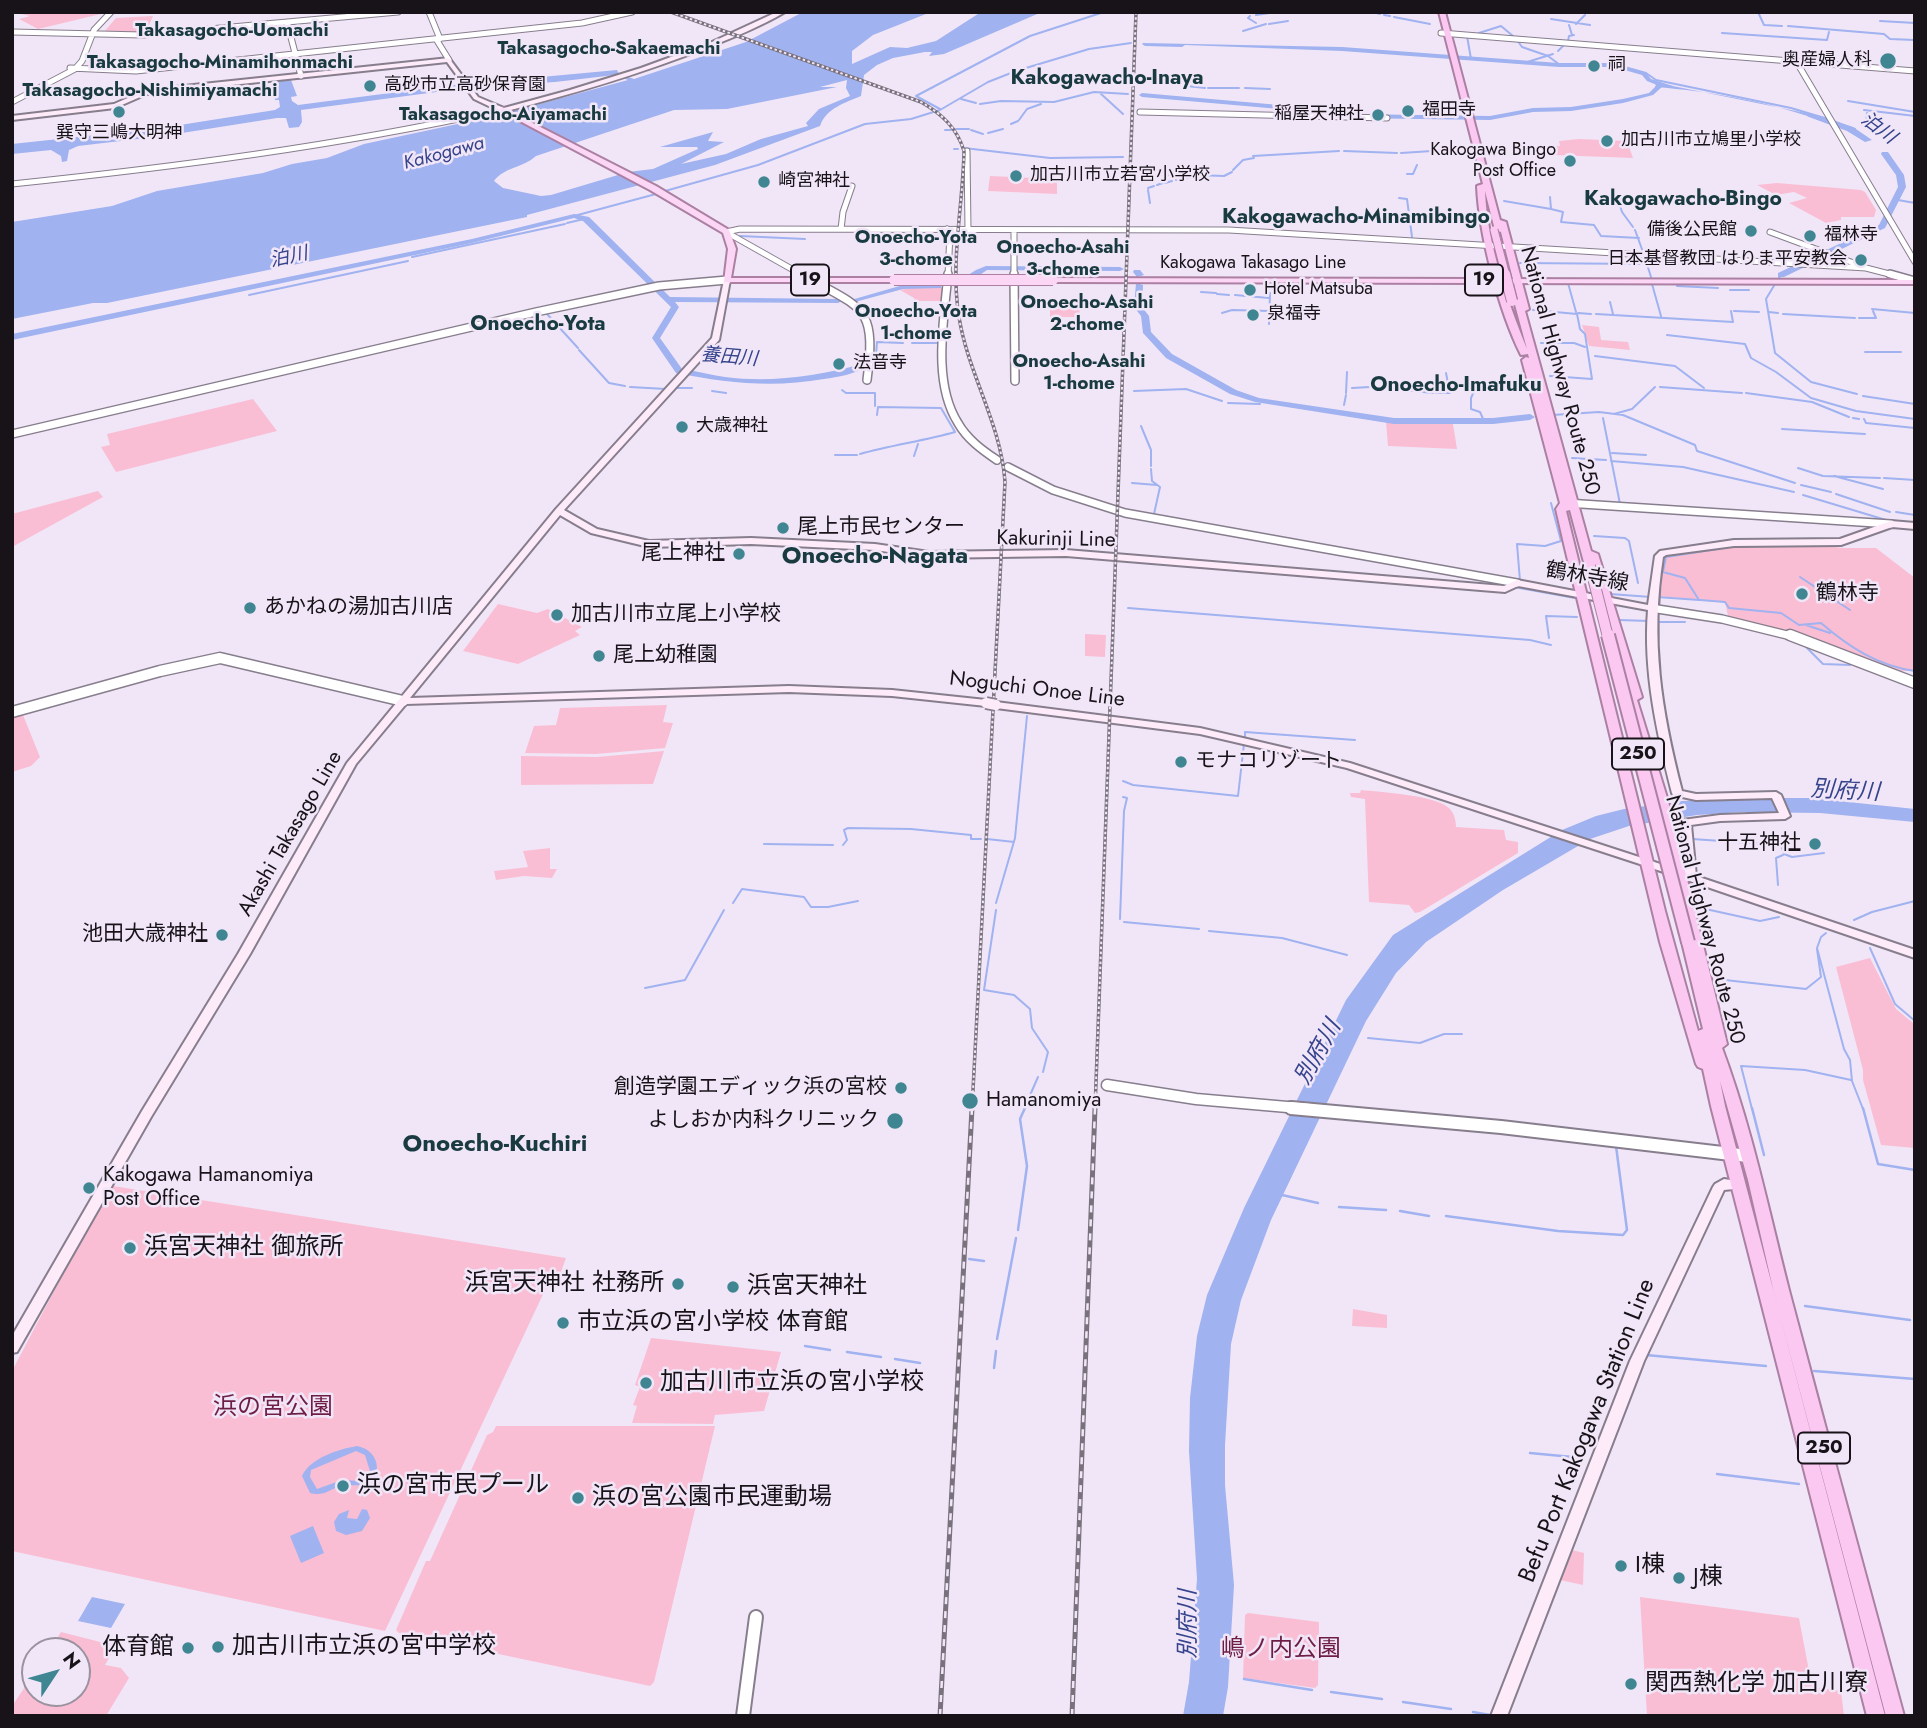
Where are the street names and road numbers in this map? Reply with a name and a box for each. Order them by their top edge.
street label: National Highway Route 250 [1514,244,1604,498]
street label: Kakogawa Takasago Line [1160,253,1346,275]
road number: 19 [791,264,829,296]
road number: 19 [1465,264,1503,296]
street label: Kakurinji Line [996,526,1116,554]
street label: 鶴林寺線 [1543,558,1631,598]
street label: Noguchi Onoe Line [948,667,1126,713]
road number: 250 [1612,738,1664,769]
street label: Akashi Takasago Line [233,747,349,921]
street label: National Highway Route 250 [1659,793,1749,1047]
street label: Befu Port Kakogawa Station Line [1514,1275,1662,1587]
road number: 250 [1798,1432,1850,1464]

